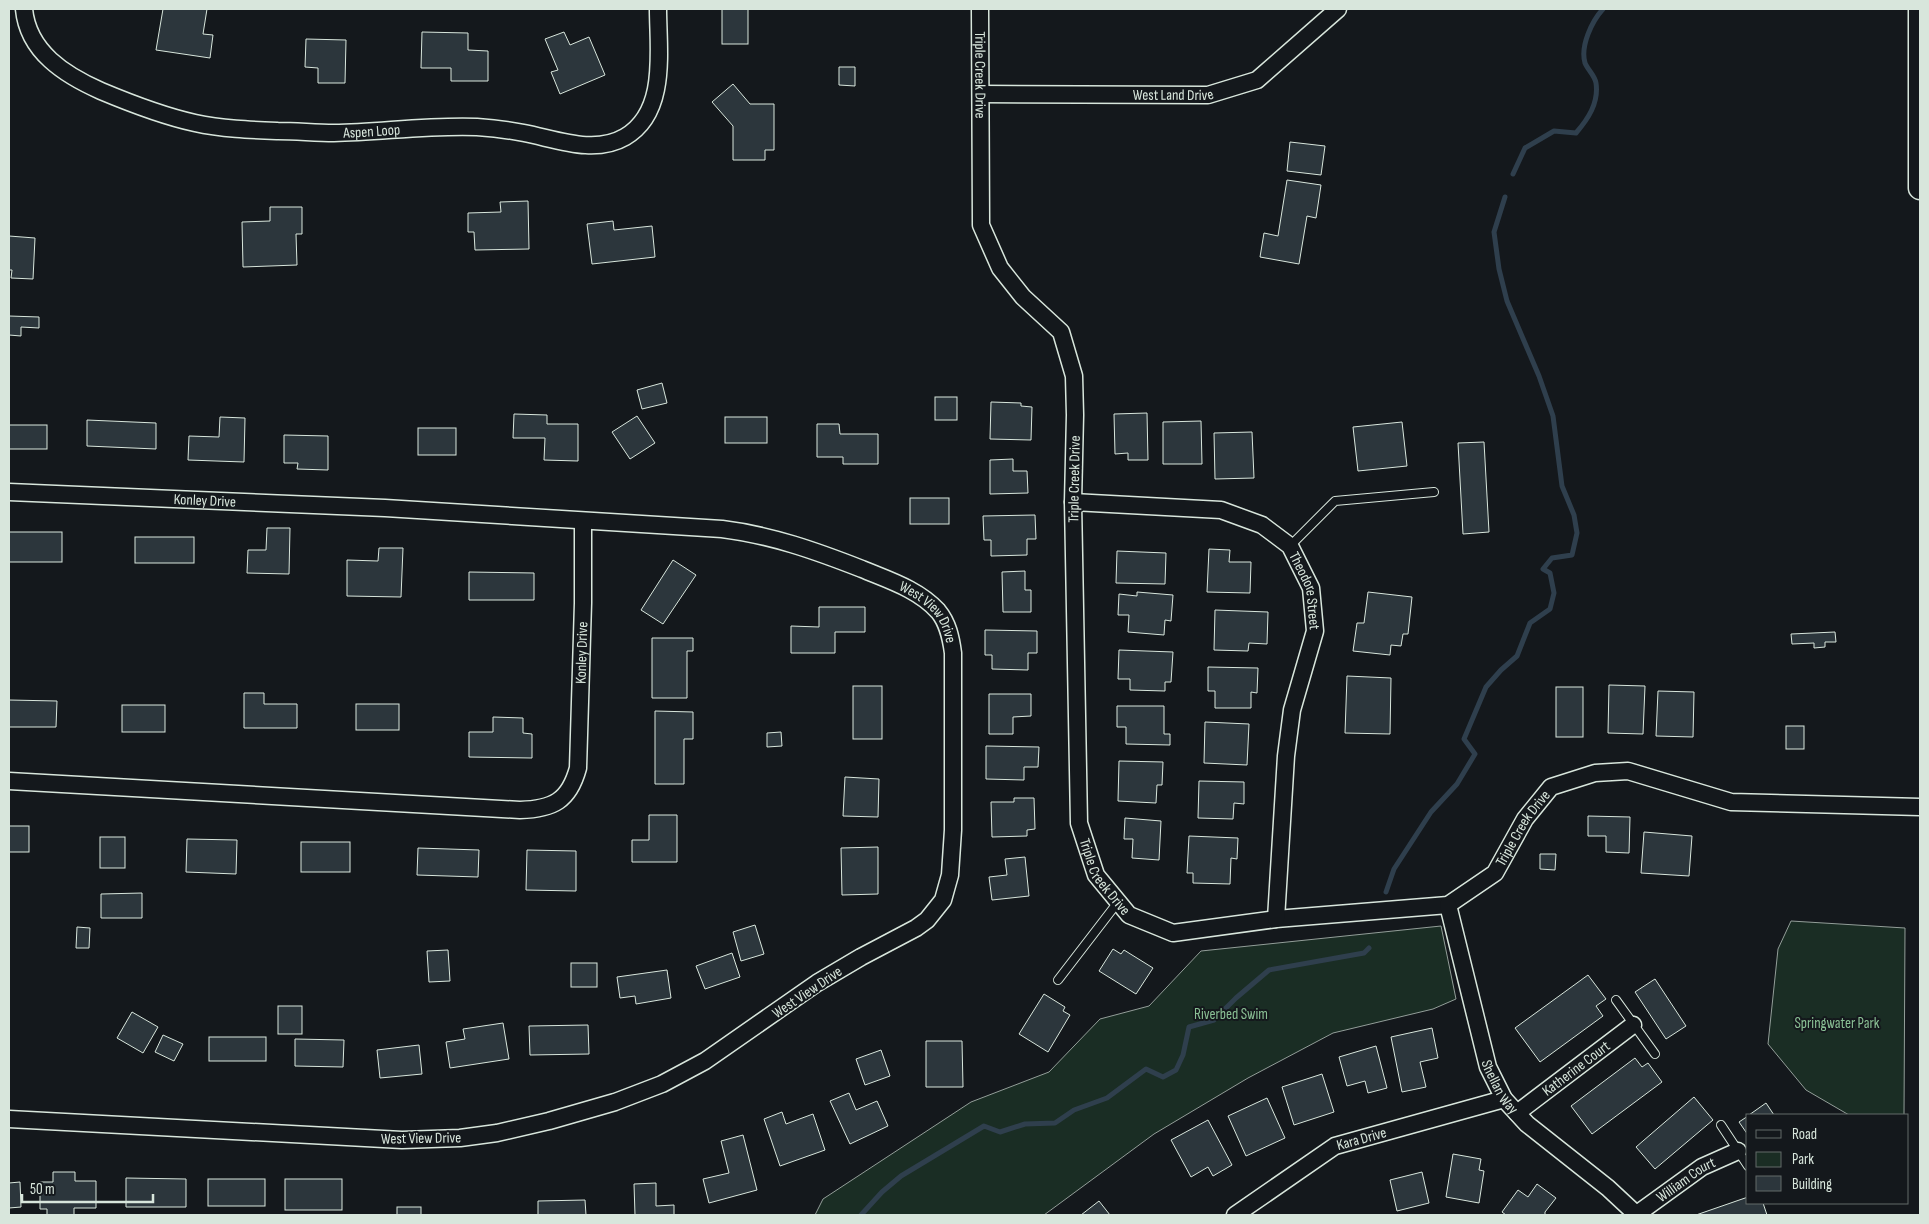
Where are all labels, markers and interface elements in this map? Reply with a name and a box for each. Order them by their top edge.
street label: Triple Creek Drive [970,31,990,119]
street label: West Land Drive [1133,85,1216,105]
street label: Aspen Loop [342,120,401,143]
street label: Triple Creek Drive [1064,435,1085,523]
street label: Konley Drive [173,490,236,512]
street label: Theodore Street [1284,549,1324,631]
street label: West View Drive [896,577,960,645]
street label: Konley Drive [572,621,592,684]
street label: Triple Creek Drive [1492,786,1555,870]
street label: Triple Creek Drive [1075,836,1134,919]
street label: West View Drive [769,962,846,1023]
park label: Riverbed Swim [1194,1005,1268,1024]
park label: Springwater Park [1794,1014,1880,1033]
street label: Katherine Court [1539,1037,1614,1100]
street label: Shellan Way [1477,1058,1522,1119]
legend [1746,1114,1909,1204]
street label: Kara Drive [1335,1123,1389,1155]
text: Road [1792,1125,1817,1144]
street label: West View Drive [381,1128,461,1149]
text: Park [1792,1150,1814,1169]
street label: William Court [1653,1153,1719,1207]
scale bar [22,1172,154,1204]
text: Building [1792,1175,1832,1194]
text: 50 m [30,1180,55,1199]

